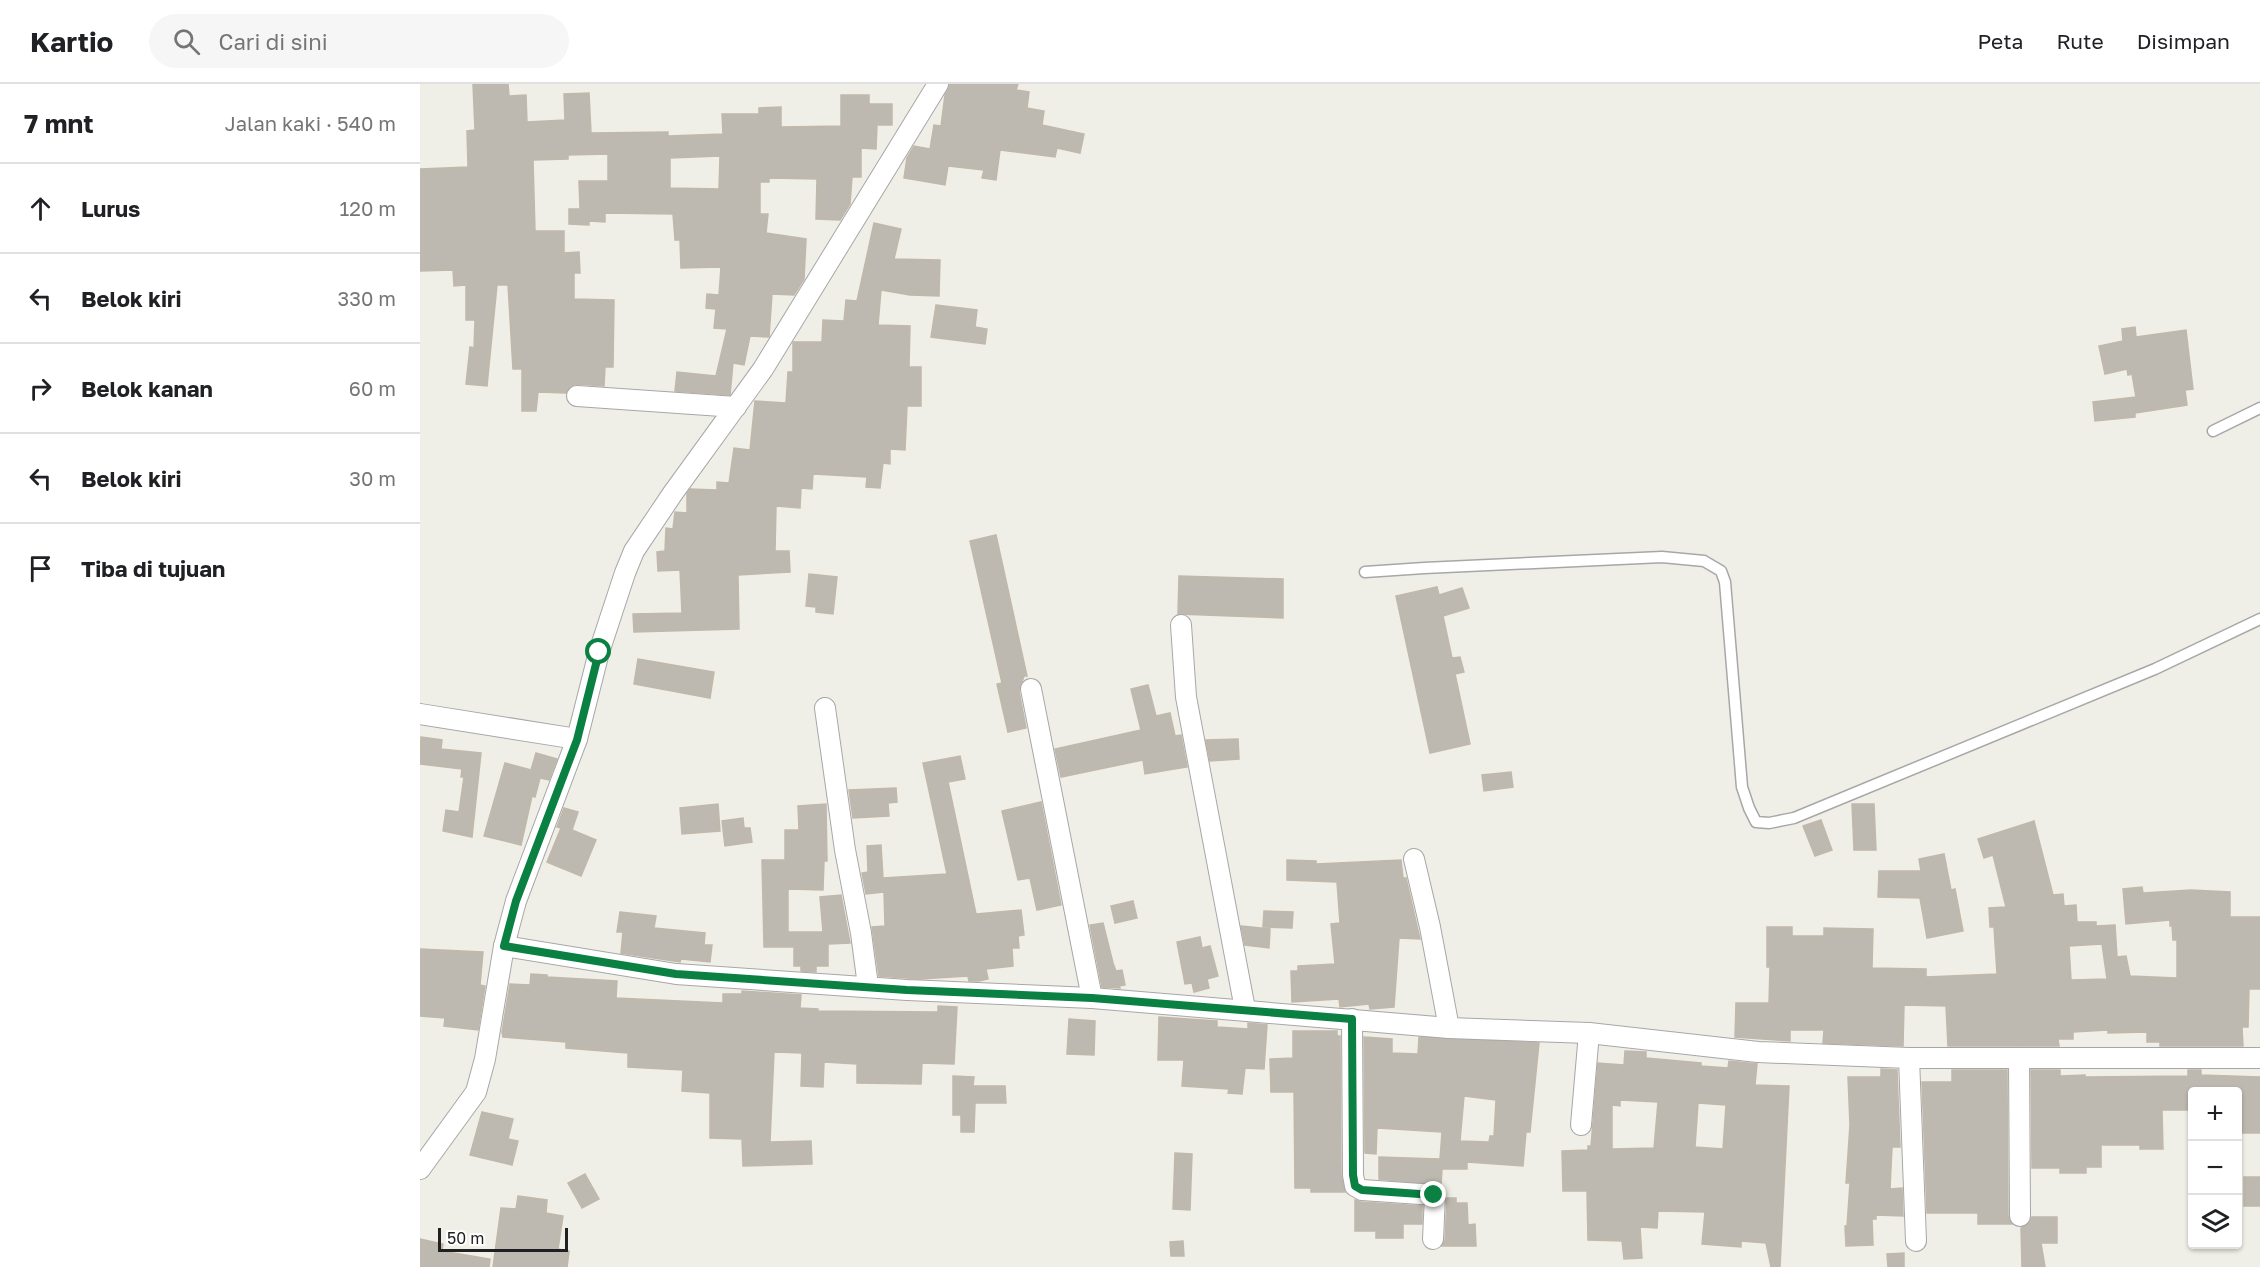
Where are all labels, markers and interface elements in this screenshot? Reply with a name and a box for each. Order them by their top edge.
search box [149,14,569,68]
text: Kartio [30,25,113,58]
icon: search [170,25,203,58]
text: Cari di sini [218,28,328,55]
text: Peta [1977,28,2023,54]
text: Rute [2056,28,2104,54]
text: Disimpan [2137,28,2230,54]
text: 7 mnt [24,108,94,139]
text: Jalan kaki · 540 m [225,111,396,135]
icon: ahead [24,192,57,225]
text: Lurus [81,195,140,222]
text: 120 m [340,196,396,220]
icon: left [24,282,57,315]
text: Belok kiri [81,285,182,312]
text: 330 m [338,286,396,310]
icon: right [24,372,57,405]
text: Belok kanan [81,375,213,402]
text: 60 m [349,376,396,400]
icon: left [24,462,57,495]
text: Belok kiri [81,465,182,492]
text: 30 m [349,466,396,490]
icon: arrive [24,552,57,585]
text: Tiba di tujuan [81,555,225,582]
route start [585,638,611,664]
map controls [2188,1087,2242,1249]
button: + [2188,1087,2242,1141]
button: − [2188,1141,2242,1195]
route end [1420,1181,1446,1207]
button: layers [2188,1195,2242,1249]
scale bar [438,1225,568,1252]
text: 50 m [447,1228,484,1248]

